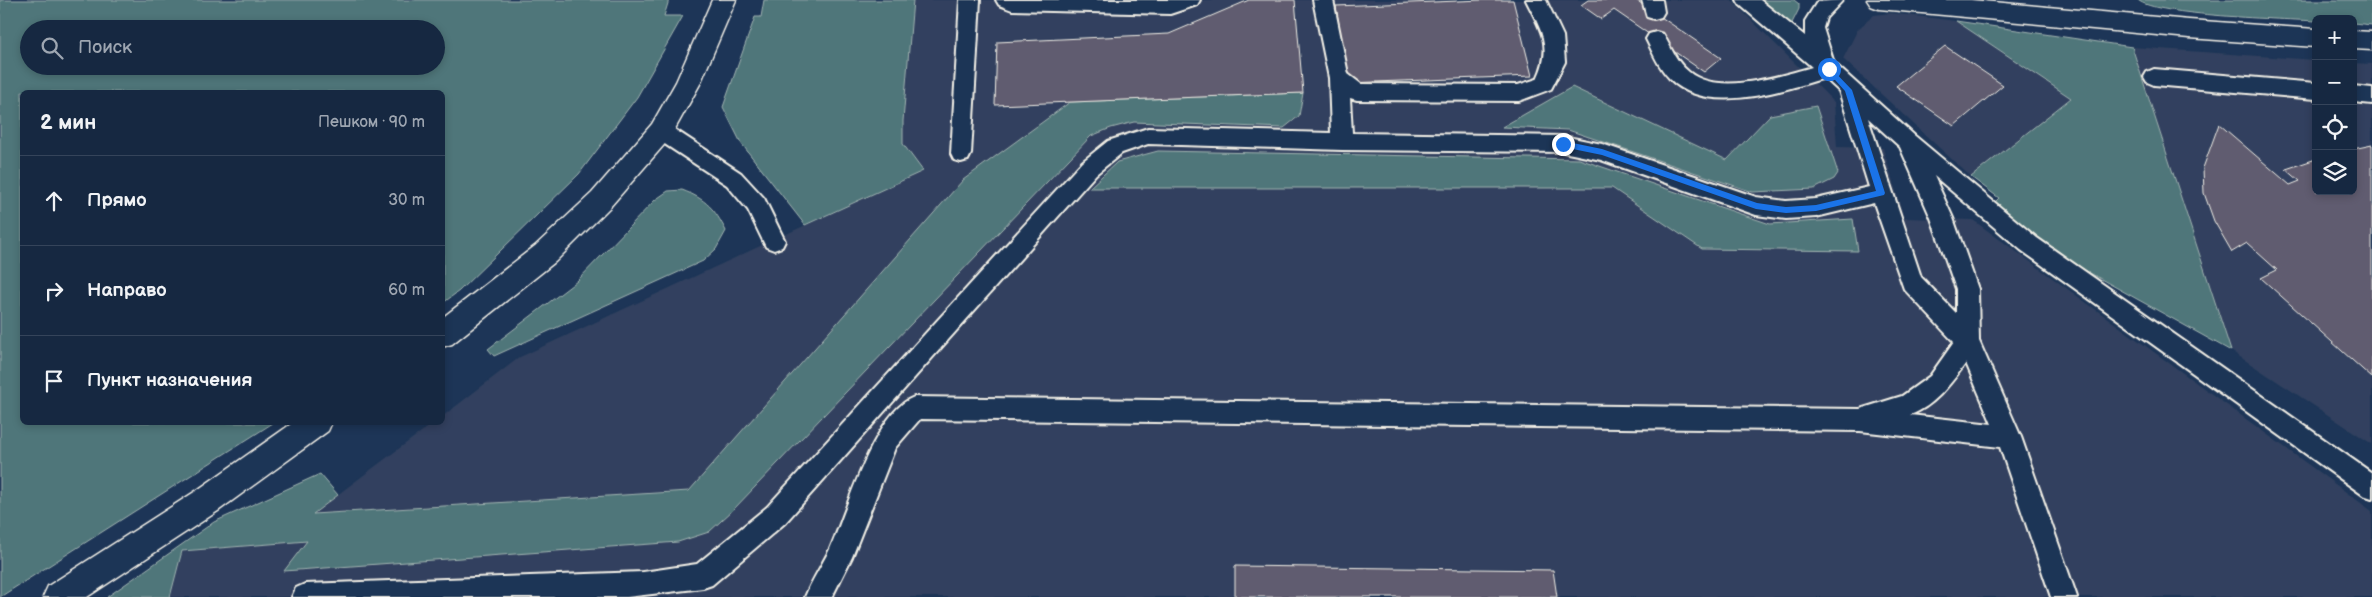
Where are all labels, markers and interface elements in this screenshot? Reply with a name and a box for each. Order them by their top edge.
map controls [2312,15,2357,195]
button: + [2312,15,2357,60]
search box [20,20,445,75]
icon: search [38,34,66,62]
text: Поиск [78,36,132,59]
route start [1818,58,1841,81]
button: − [2312,60,2357,105]
button: locate [2312,105,2357,150]
text: 2 мин [40,110,96,135]
text: Пешком · 90 m [318,113,425,132]
route end [1552,133,1575,156]
button: layers [2312,150,2357,195]
icon: ahead [40,187,68,215]
text: Прямо [87,189,147,212]
text: 30 m [388,191,425,210]
icon: right [40,277,68,305]
text: Направо [87,279,167,302]
text: 60 m [388,281,425,300]
icon: arrive [40,367,68,395]
text: Пункт назначения [87,369,252,392]

